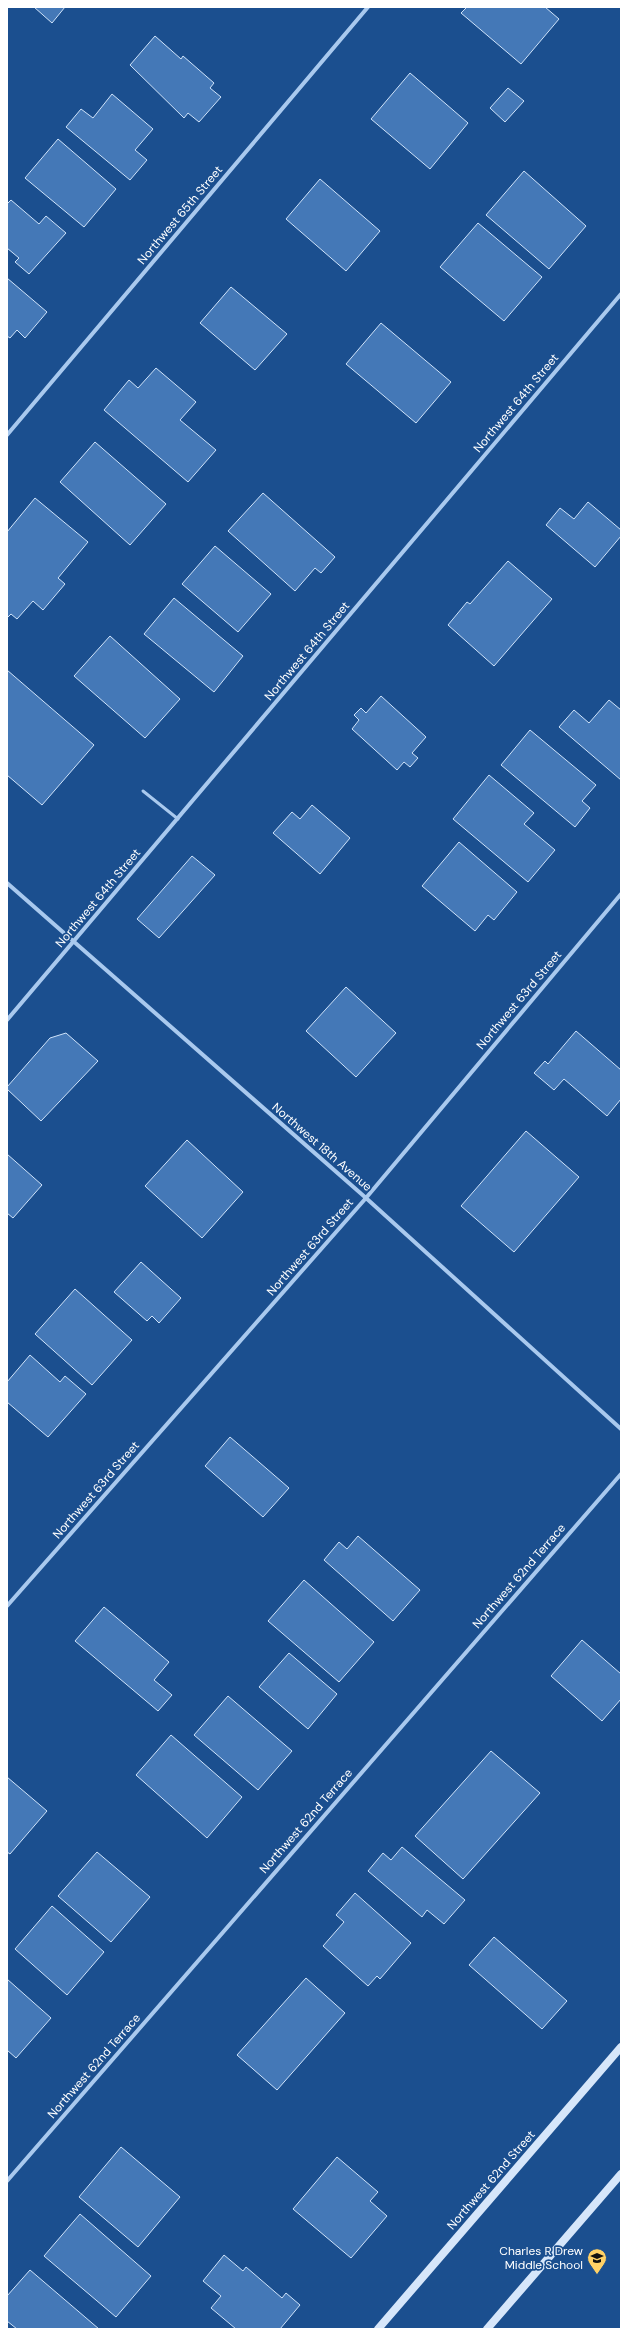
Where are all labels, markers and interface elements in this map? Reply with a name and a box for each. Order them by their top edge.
street label: Northwest 65th Street [134,162,226,268]
street label: Northwest 64th Street [470,350,562,456]
street label: Northwest 64th Street [261,598,353,704]
street label: Northwest 64th Street [52,845,144,951]
street label: Northwest 63rd Street [473,947,565,1053]
street label: Northwest 18th Avenue [269,1099,375,1195]
street label: Northwest 63rd Street [263,1195,357,1299]
street label: Northwest 63rd Street [49,1438,143,1542]
street label: Northwest 62nd Terrace [469,1520,569,1632]
street label: Northwest 62nd Terrace [256,1765,356,1877]
street label: Northwest 62nd Terrace [44,2010,144,2122]
street label: Northwest 62nd Street [443,2127,539,2233]
place label: Charles R Drew Middle School [499,2243,583,2273]
school or university icon: Charles R Drew Middle School [586,2247,608,2275]

